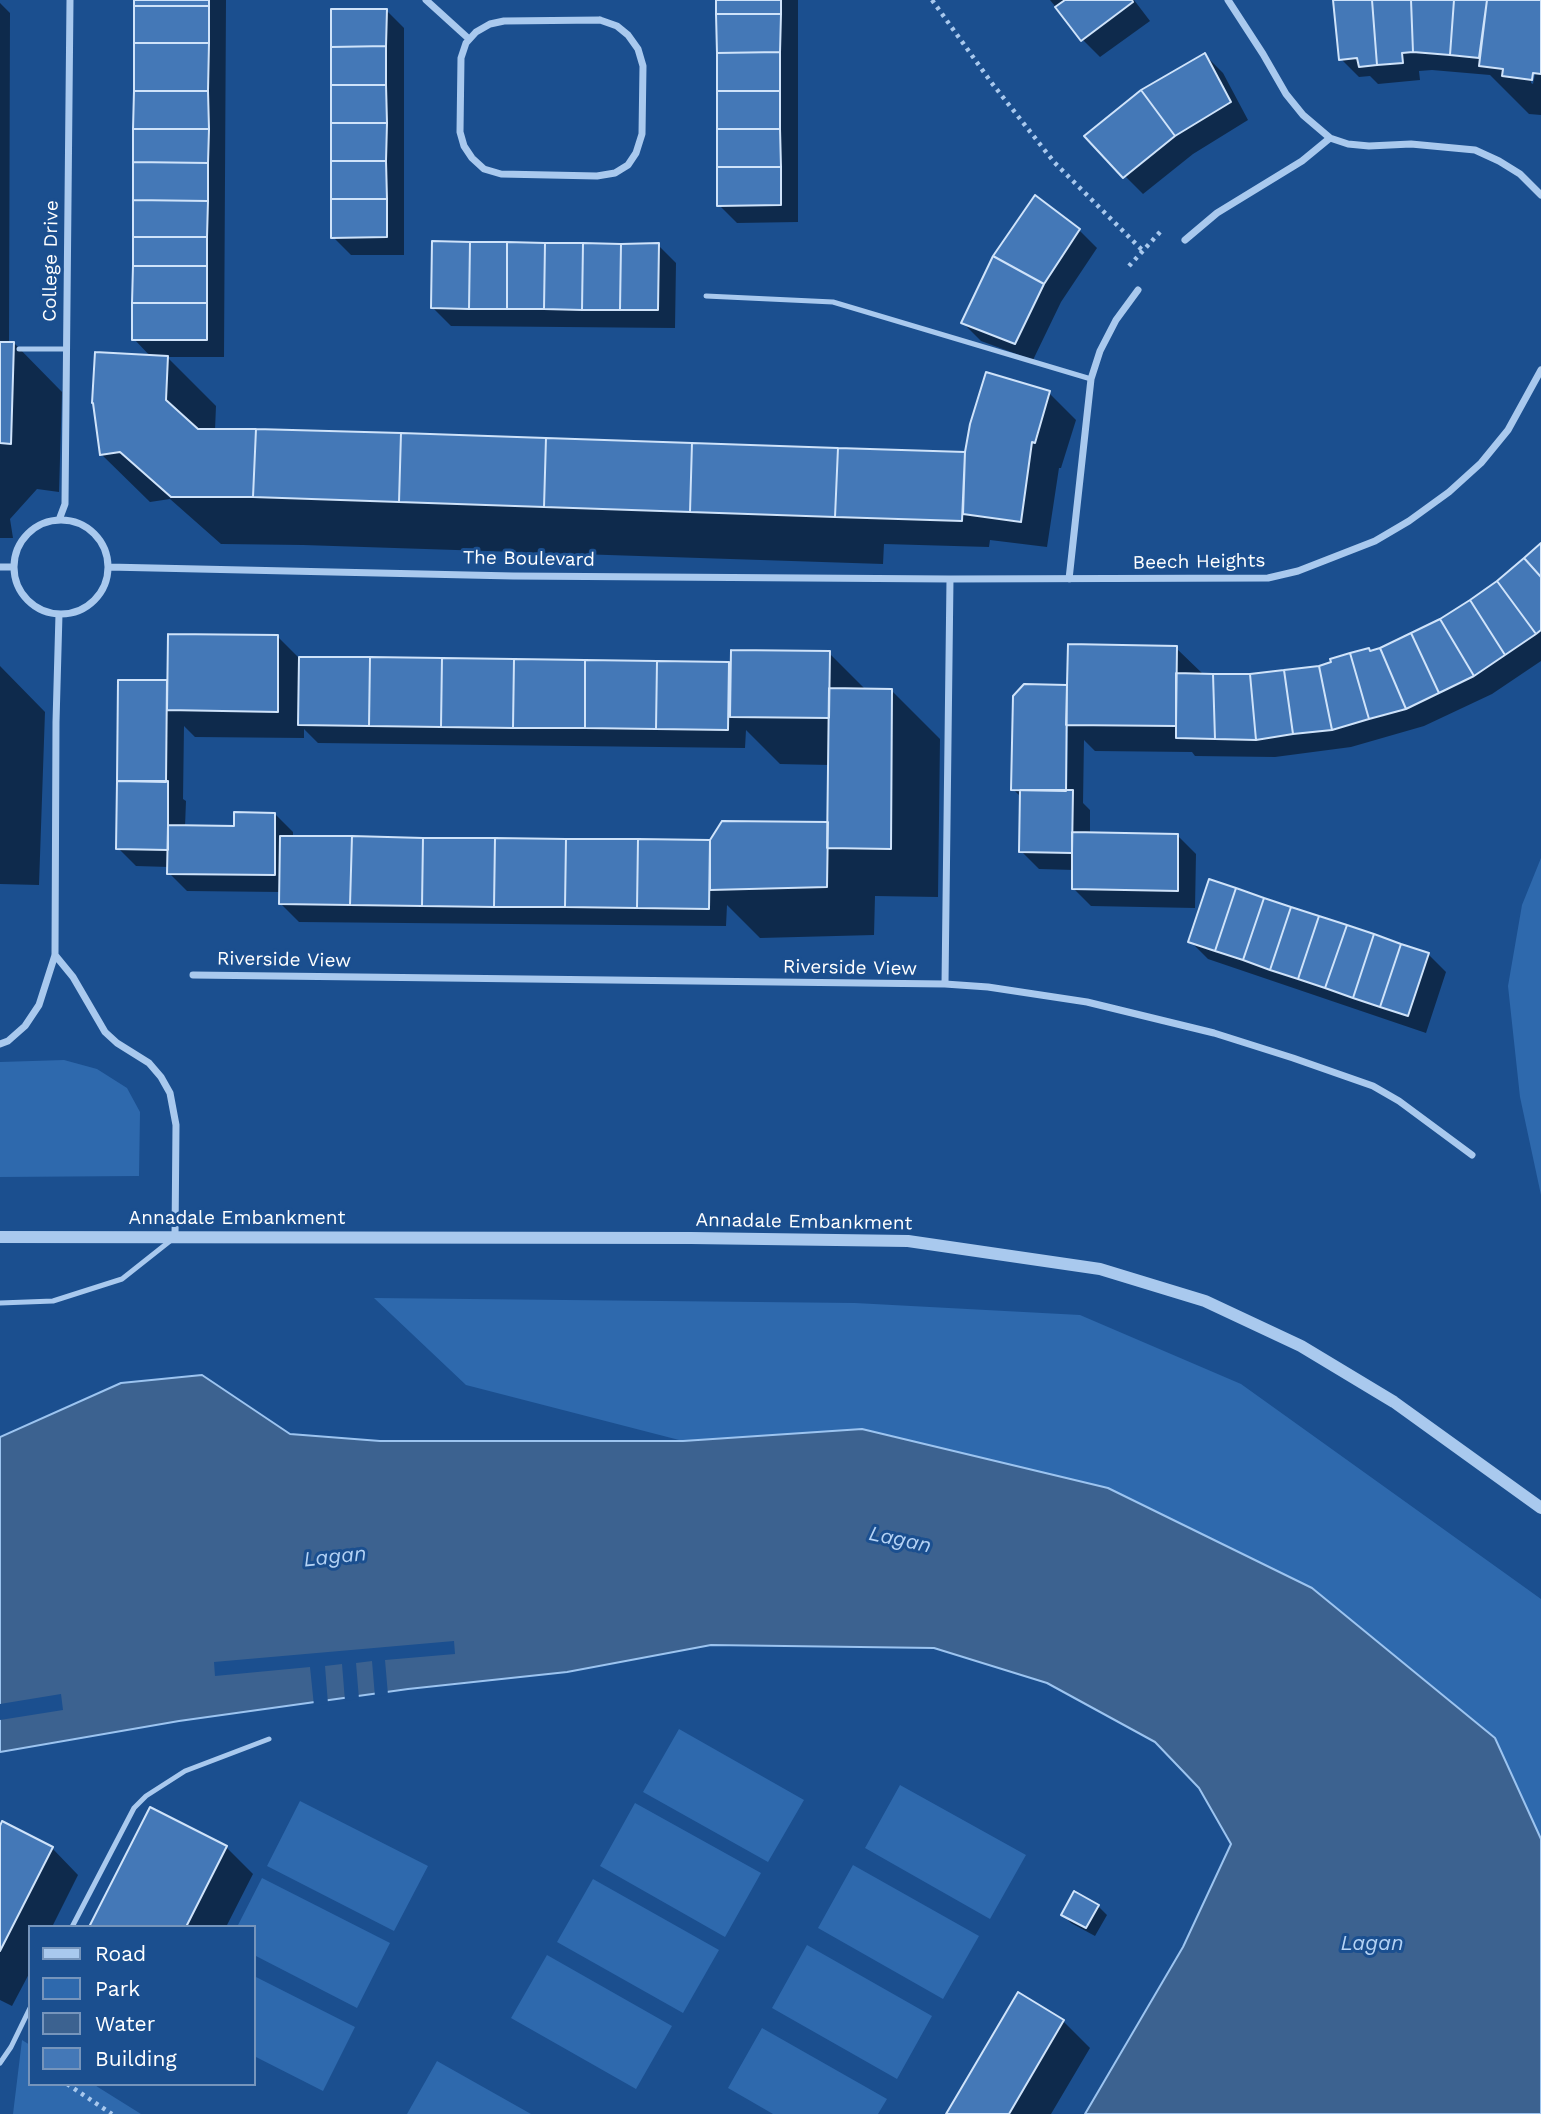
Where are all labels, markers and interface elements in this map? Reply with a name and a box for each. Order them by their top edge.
street label: College Drive [39,200,63,322]
street label: The Boulevard [463,546,595,572]
street label: Beech Heights [1132,549,1266,575]
street label: Riverside View [217,947,351,973]
street label: Riverside View [783,955,917,981]
street label: Annadale Embankment [129,1207,345,1229]
street label: Annadale Embankment [695,1209,913,1235]
water label: Lagan [866,1521,934,1559]
water label: Lagan [302,1541,368,1573]
legend [28,1925,256,2086]
water label: Lagan [1340,1931,1404,1957]
text: Road [95,1941,146,1966]
text: Park [95,1976,140,2001]
text: Water [95,2011,155,2036]
text: Building [95,2046,177,2071]

